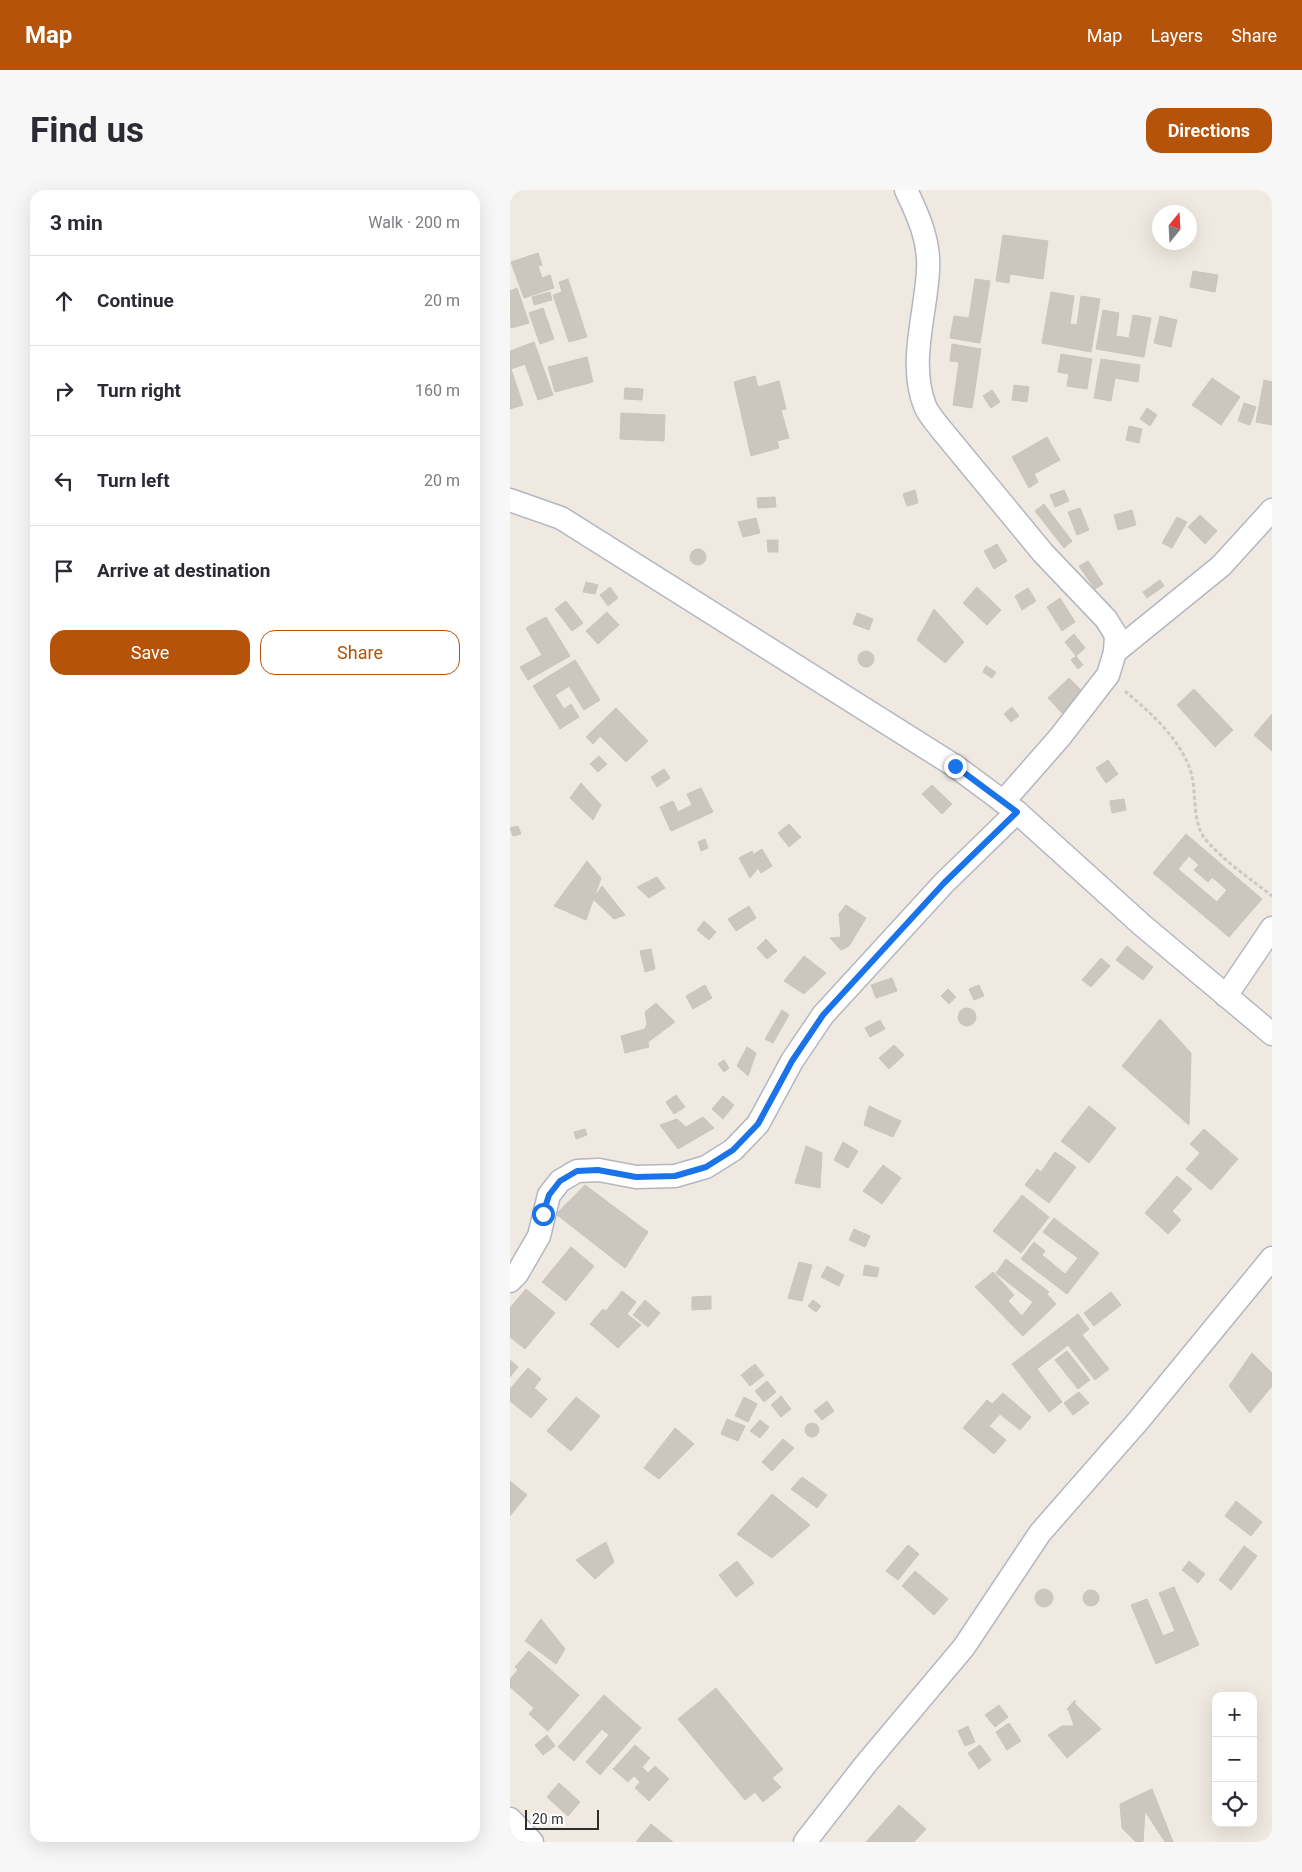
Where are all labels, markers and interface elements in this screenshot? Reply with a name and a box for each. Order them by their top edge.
text: Map [25,21,72,49]
text: Map [1087,25,1122,46]
text: Layers [1150,25,1203,46]
text: Share [1231,25,1277,46]
button: Directions [1146,108,1272,153]
text: Find us [30,110,144,151]
north arrow [1152,205,1197,250]
text: 3 min [50,211,103,235]
text: Walk · 200 m [368,213,460,232]
icon: ahead [50,287,78,315]
text: Continue [97,289,174,312]
text: 20 m [424,291,460,310]
icon: right [50,377,78,405]
text: Turn right [97,379,181,402]
text: 160 m [415,381,460,400]
icon: left [50,467,78,495]
text: Turn left [97,469,170,492]
text: 20 m [424,471,460,490]
icon: arrive [50,557,78,585]
text: Arrive at destination [97,559,270,582]
button: Save [50,630,250,675]
button: Share [260,630,460,675]
route end [944,755,967,778]
route start [532,1203,555,1226]
map controls [1212,1692,1257,1827]
button: + [1212,1692,1257,1737]
button: − [1212,1737,1257,1782]
button: locate [1212,1782,1257,1827]
scale bar [525,1807,599,1830]
text: 20 m [532,1811,564,1827]

